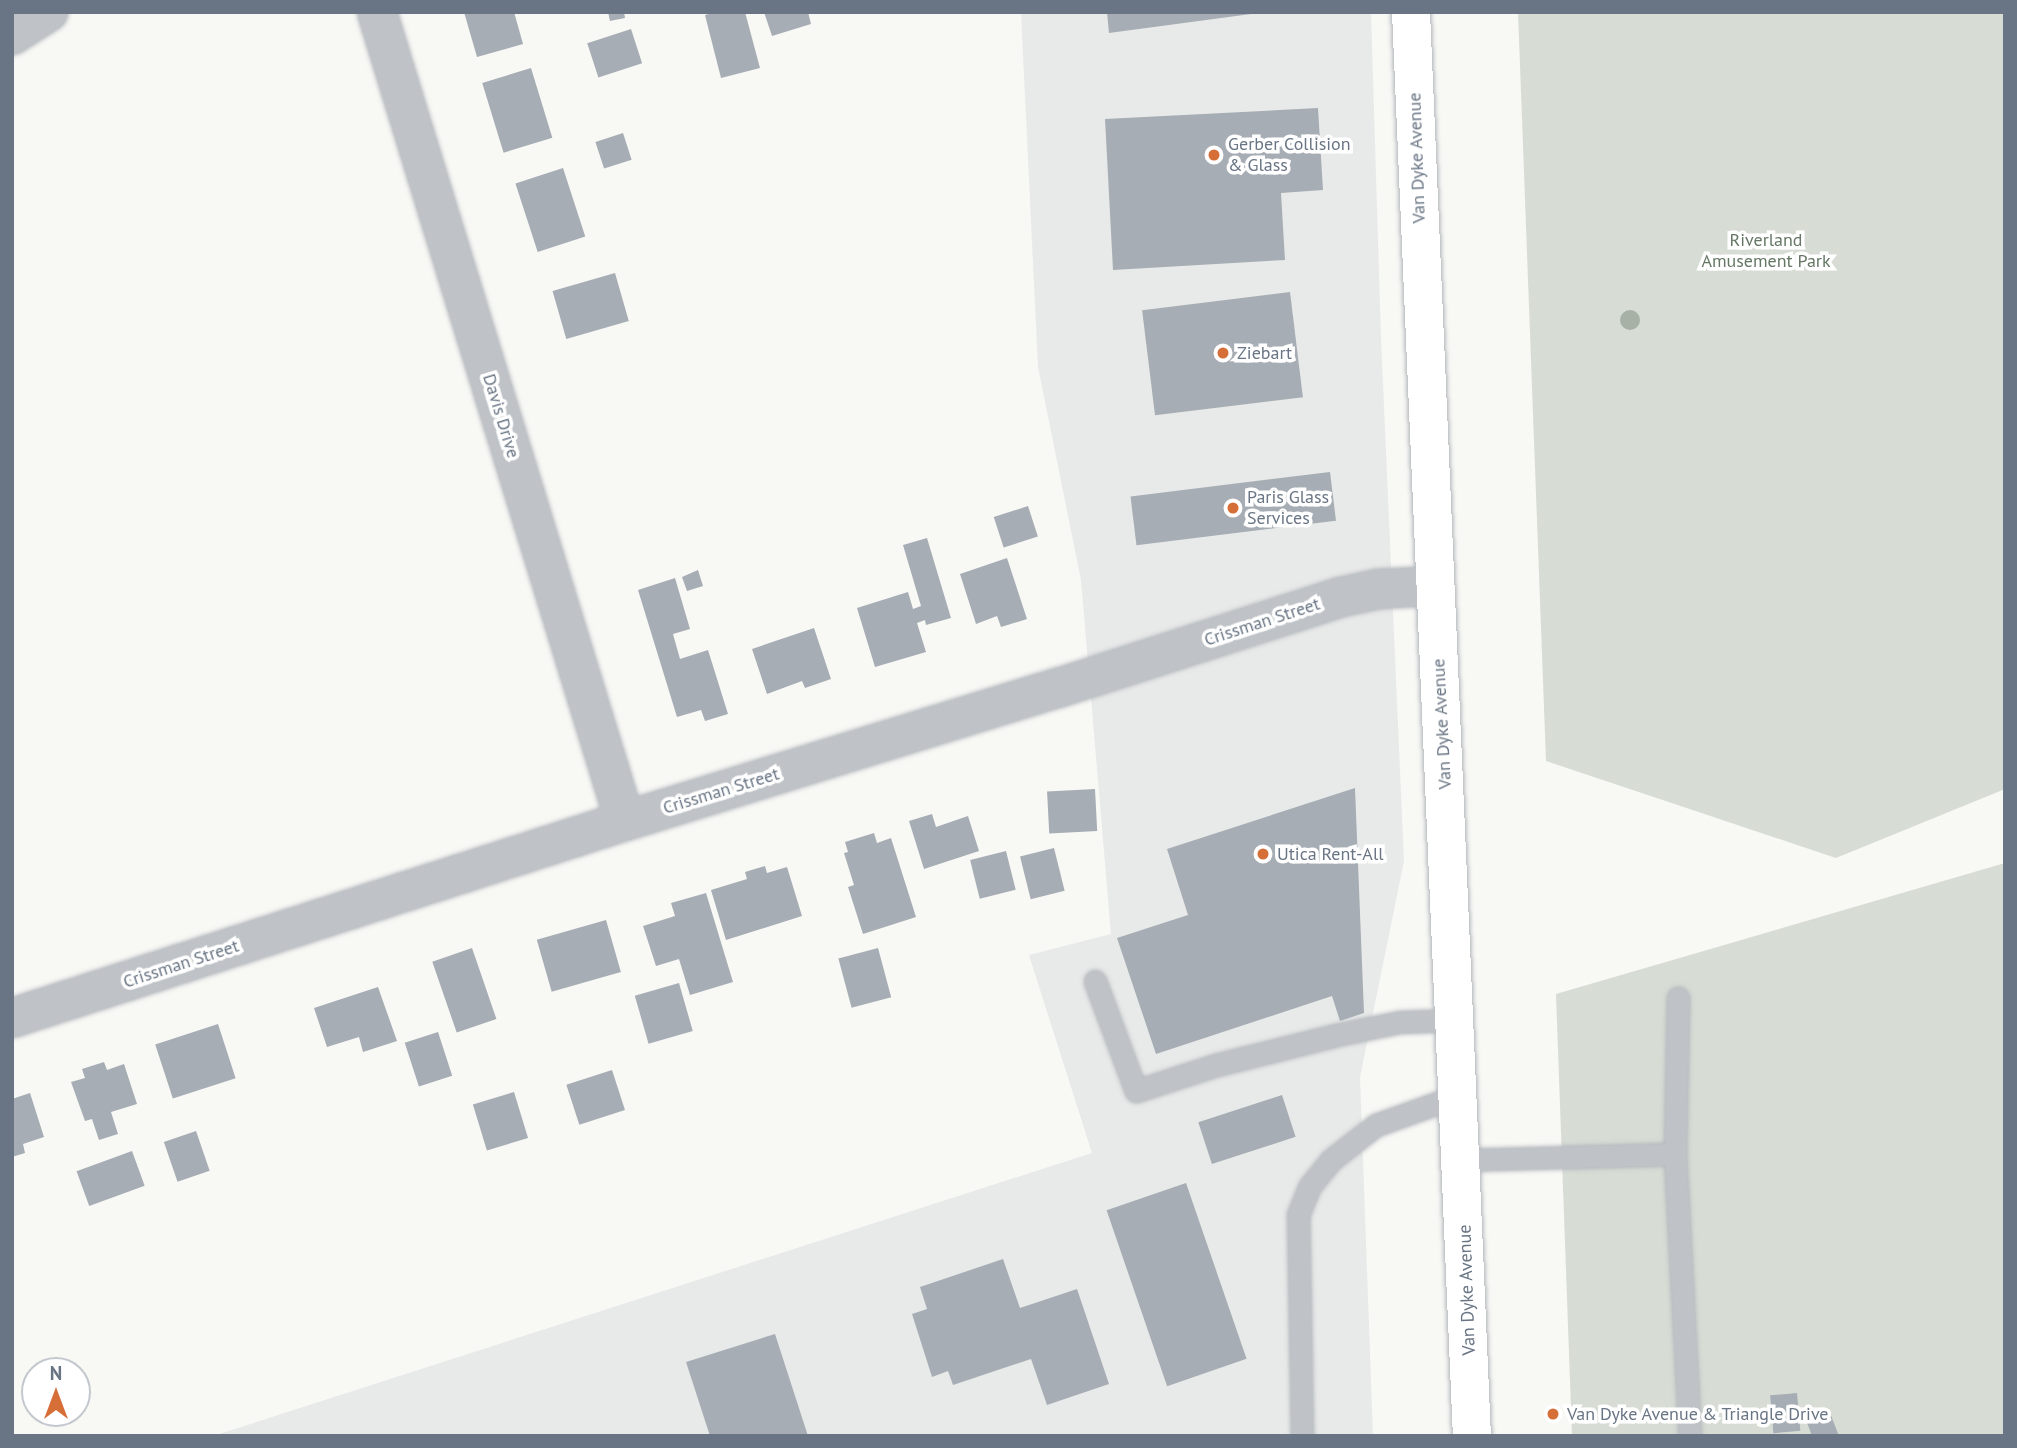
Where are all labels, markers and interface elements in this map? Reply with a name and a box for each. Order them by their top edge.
street label: Van Dyke Avenue [1404,92,1430,224]
place label: Gerber Collision & Glass [1228,134,1351,176]
marker: Gerber Collision & Glass [1206,147,1222,163]
park label: Riverland Amusement Park [1701,230,1831,272]
place label: Ziebart [1237,342,1292,364]
marker: Ziebart [1215,345,1231,361]
street label: Davis Drive [478,371,524,461]
place label: Paris Glass Services [1247,487,1329,530]
marker: Paris Glass Services [1225,500,1241,516]
street label: Crissman Street [1201,593,1323,651]
street label: Van Dyke Avenue [1428,658,1456,790]
street label: Crissman Street [660,763,782,819]
place label: Utica Rent-All [1277,843,1383,865]
marker: Utica Rent-All [1255,846,1271,862]
street label: Crissman Street [120,935,242,993]
street label: Van Dyke Avenue [1454,1224,1480,1356]
north arrow [21,1357,91,1427]
text: N [50,1361,62,1385]
place label: Van Dyke Avenue & Triangle Drive [1567,1403,1830,1425]
marker: Van Dyke Avenue & Triangle Drive [1545,1406,1561,1422]

